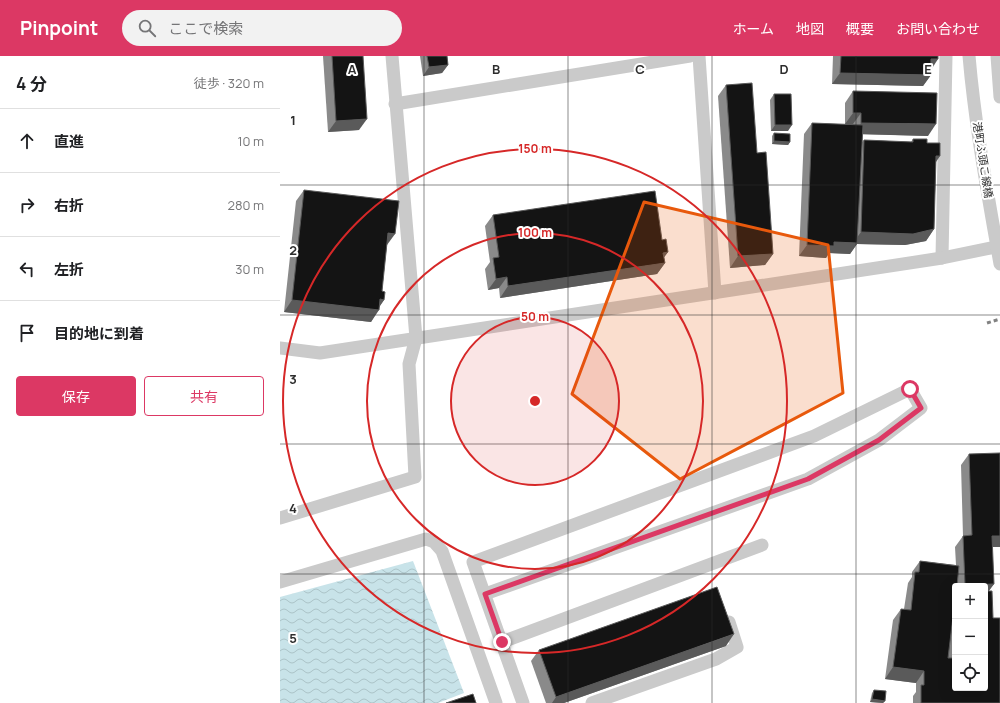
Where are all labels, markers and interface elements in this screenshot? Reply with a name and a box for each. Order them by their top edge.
search box [122,10,402,46]
text: Pinpoint [20,15,98,41]
icon: search [136,17,158,39]
text: ここで検索 [168,18,243,39]
text: ホーム [732,19,774,38]
text: 地図 [796,19,824,38]
text: 概要 [846,19,874,38]
text: お問い合わせ [896,19,980,38]
text: A [348,60,357,78]
text: B [492,60,500,78]
text: C [635,60,645,78]
text: D [779,60,789,78]
text: E [924,60,932,78]
text: 4 分 [16,72,47,95]
text: 徒歩 · 320 m [194,74,264,92]
text: 1 [290,111,296,129]
street label: 港町ふ頭こ線橋 [970,121,997,199]
icon: ahead [16,130,38,152]
text: 直進 [54,131,84,152]
text: 10 m [237,132,264,150]
text: 150 m [518,140,552,157]
icon: right [16,194,38,216]
text: 右折 [54,195,84,216]
text: 280 m [227,196,264,214]
text: 100 m [518,224,552,241]
text: 2 [289,241,297,259]
icon: left [16,258,38,280]
text: 左折 [54,259,84,280]
text: 30 m [235,260,264,278]
text: 50 m [521,308,549,325]
icon: arrive [16,322,38,344]
text: 目的地に到着 [54,323,144,344]
text: 3 [289,370,297,388]
button: 保存 [16,376,136,416]
button: 共有 [144,376,264,416]
route start [901,380,919,398]
centre of rings [528,394,542,408]
text: 4 [289,499,297,517]
map controls [952,583,988,691]
button: + [952,583,988,619]
button: − [952,619,988,655]
text: 5 [289,629,297,647]
route end [493,633,511,651]
button: locate [952,655,988,691]

